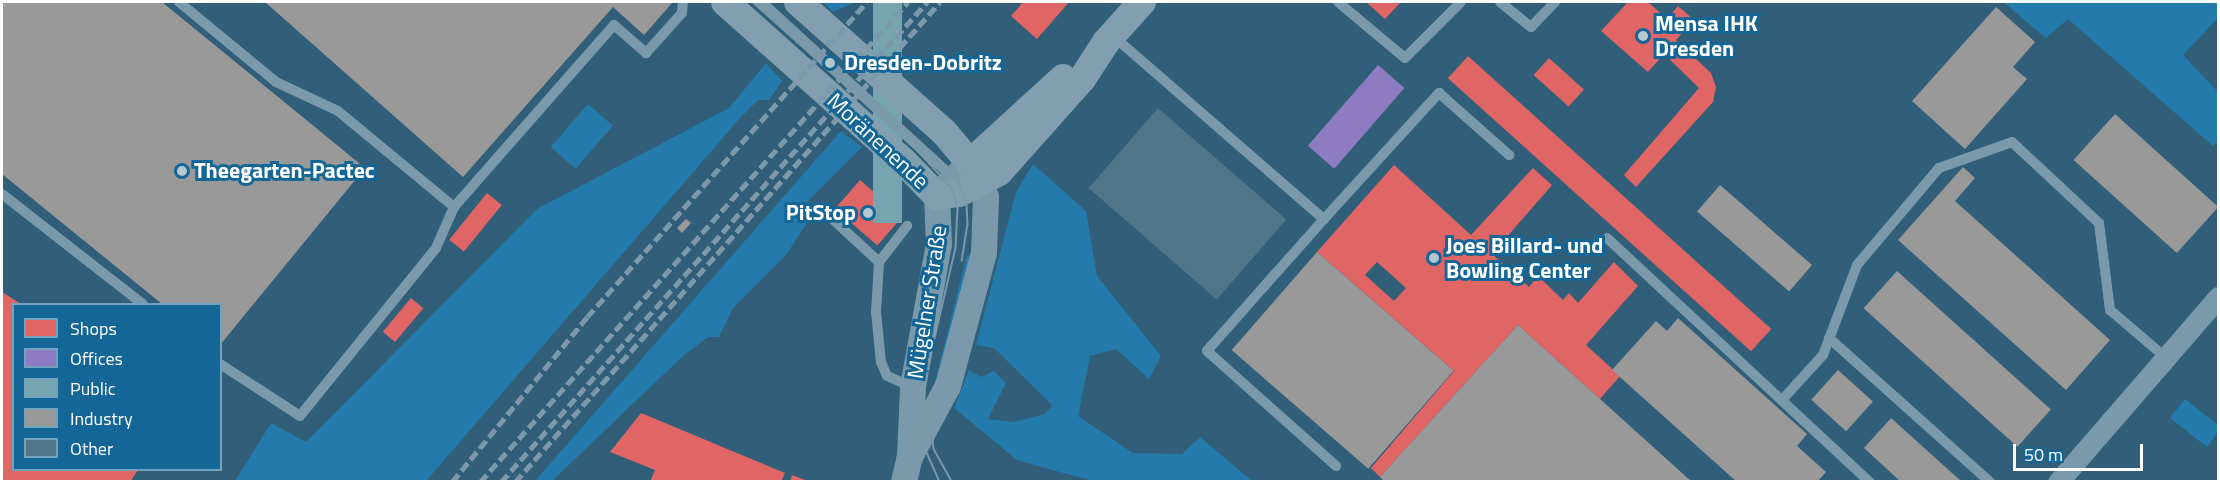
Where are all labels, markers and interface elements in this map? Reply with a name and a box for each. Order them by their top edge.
place label: Mensa IHK Dresden [1655,10,1758,62]
marker: Mensa IHK Dresden [1636,29,1650,43]
place label: Dresden-Dobritz [844,50,1002,76]
marker: Dresden-Dobritz [821,54,839,72]
street label: Moränenende [822,87,934,195]
place label: Theegarten-Pactec [194,158,375,184]
marker: Theegarten-Pactec [175,164,189,178]
place label: PitStop [786,200,856,226]
marker: PitStop [861,206,875,220]
street label: Mügelner Straße [902,223,952,381]
place label: Joes Billard- und Bowling Center [1446,232,1603,284]
marker: Joes Billard- und Bowling Center [1427,251,1441,265]
legend [12,303,222,471]
text: Shops [70,315,117,342]
text: Offices [70,345,123,372]
text: Public [70,375,116,402]
text: Industry [70,405,133,432]
scale bar [2016,432,2146,470]
text: Other [70,435,113,462]
text: 50 m [2024,441,2063,468]

